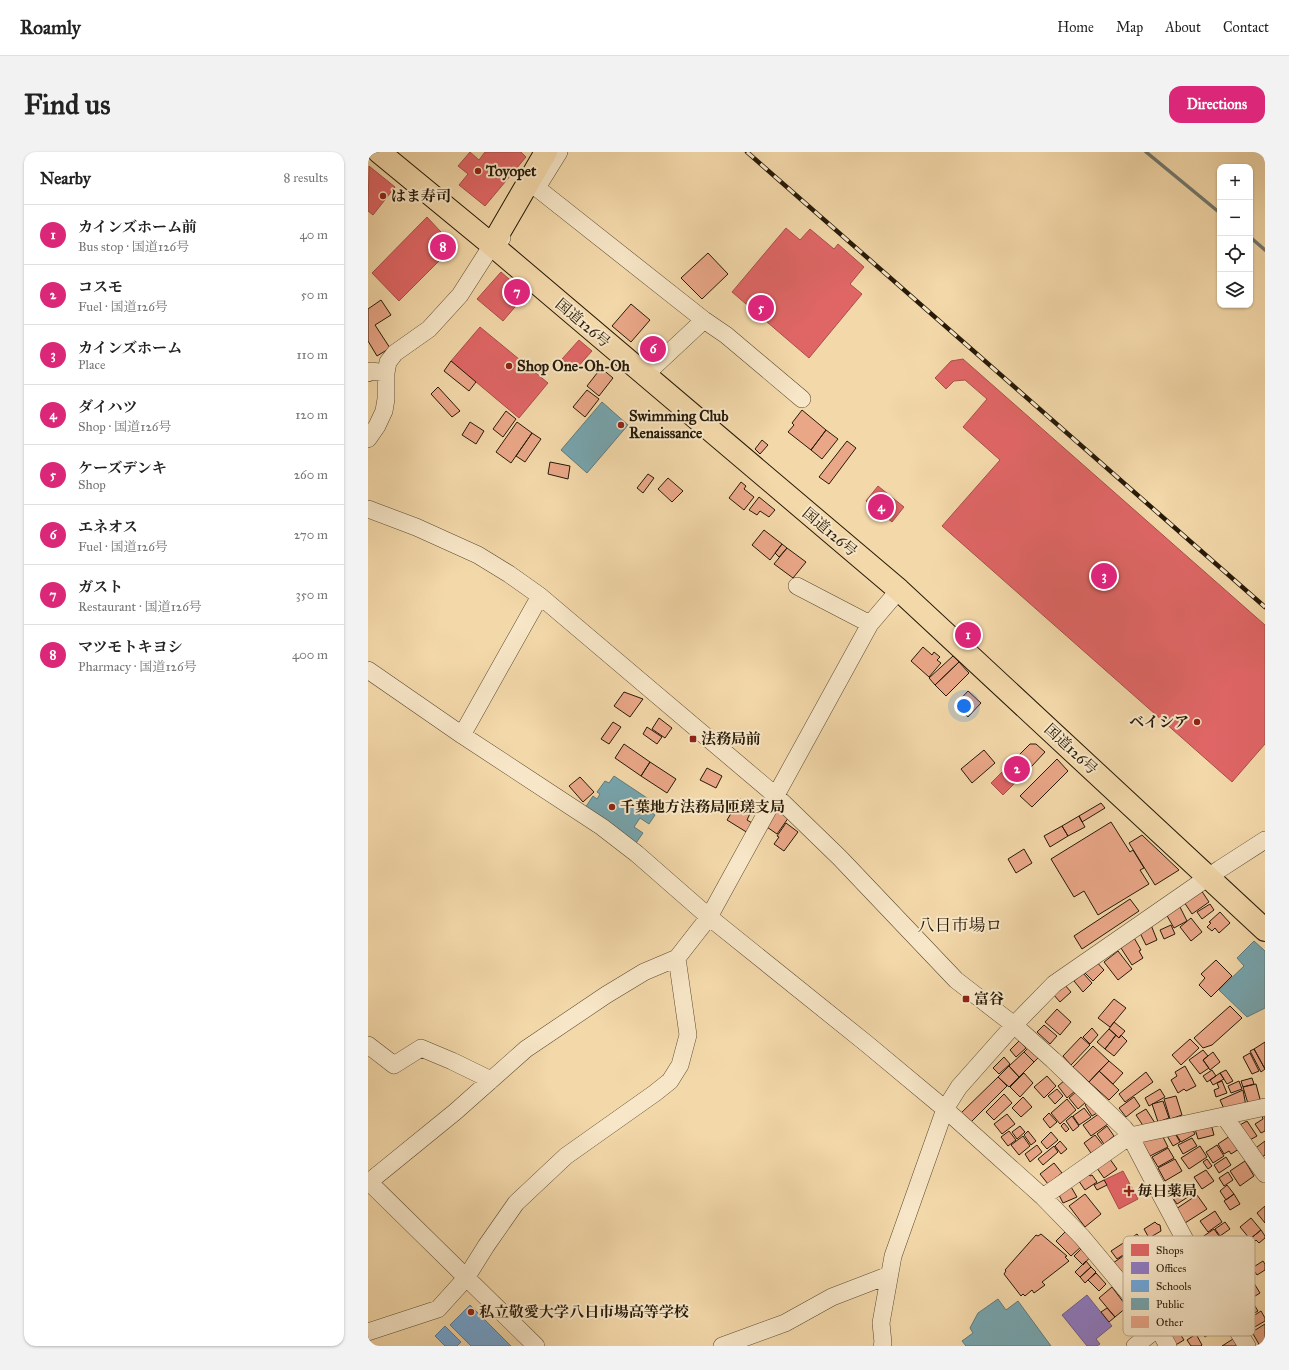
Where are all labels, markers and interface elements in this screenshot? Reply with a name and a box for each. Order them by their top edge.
text: Roamly [20,16,81,39]
text: Home [1057,19,1094,36]
text: Map [1116,19,1143,36]
text: About [1165,19,1201,36]
text: Contact [1223,19,1269,36]
button: Directions [1169,86,1265,123]
text: Find us [24,87,110,122]
place label: Toyopet [485,162,537,181]
map controls [1217,164,1253,308]
button: + [1217,164,1253,200]
marker: Toyopet [473,166,483,176]
text: Nearby [40,168,91,189]
text: 8 results [284,170,328,186]
place label: はま寿司 [391,187,451,205]
marker: はま寿司 [378,191,388,201]
button: − [1217,200,1253,236]
text: カインズホーム前 [78,218,197,236]
text: 1 [50,227,56,243]
text: 40 m [299,227,328,243]
pin: 8 [430,232,456,262]
button: locate [1217,236,1253,272]
text: Bus stop · 国道126号 [78,239,189,255]
button: layers [1217,272,1253,308]
pin: 7 [504,277,530,307]
text: コスモ [78,278,123,296]
text: 2 [50,287,56,303]
text: 50 m [301,287,328,303]
pin: 5 [748,293,774,323]
street label: 国道126号 [552,295,614,351]
text: Fuel · 国道126号 [78,299,168,315]
pin: 6 [640,334,666,364]
text: カインズホーム [78,339,182,357]
text: 3 [50,347,56,363]
text: 110 m [296,347,328,363]
text: Place [78,357,105,373]
place label: Shop One-Oh-Oh [517,357,631,376]
marker: Shop One-Oh-Oh [504,361,514,371]
text: ダイハツ [78,398,137,416]
text: 4 [49,407,57,423]
text: 120 m [295,407,328,423]
place label: Swimming Club Renaissance [629,407,729,442]
text: Shop · 国道126号 [78,419,171,435]
marker: Swimming Club Renaissance [616,420,626,430]
text: ケーズデンキ [78,459,167,477]
text: 5 [50,467,56,483]
text: 260 m [294,467,328,483]
text: Shop [78,477,106,493]
pin: 4 [868,492,894,522]
street label: 国道126号 [799,504,861,560]
text: エネオス [78,518,138,536]
text: 6 [50,527,56,543]
text: 270 m [294,527,328,543]
text: Fuel · 国道126号 [78,539,168,555]
pin: 3 [1091,561,1117,591]
text: ガスト [78,578,123,596]
text: 7 [50,587,56,603]
text: 350 m [295,587,328,603]
text: Restaurant · 国道126号 [78,599,202,615]
pin: 1 [955,620,981,650]
text: マツモトキヨシ [78,638,183,656]
text: 8 [50,647,56,663]
text: 400 m [292,647,328,663]
text: Pharmacy · 国道126号 [78,659,197,675]
your location [954,696,974,716]
place label: ベイシア [1129,713,1189,731]
marker: ベイシア [1192,717,1202,727]
street label: 国道126号 [1041,720,1101,778]
place label: 法務局前 [701,730,761,748]
marker: 法務局前 [688,734,698,744]
pin: 2 [1004,754,1030,784]
place label: 千葉地方法務局匝瑳支局 [620,798,785,816]
marker: 千葉地方法務局匝瑳支局 [607,802,617,812]
district label: 八日市場ロ [918,915,1003,936]
place label: 富谷 [974,990,1004,1008]
marker: 富谷 [961,994,971,1004]
place label: 毎日薬局 [1137,1182,1197,1200]
marker: 毎日薬局 [1124,1186,1134,1196]
legend [1123,1236,1255,1336]
text: Shops [1156,1244,1184,1257]
text: Offices [1156,1262,1186,1275]
text: Schools [1156,1280,1191,1293]
text: Public [1156,1298,1184,1311]
place label: 私立敬愛大学八日市場高等学校 [479,1303,689,1321]
marker: 私立敬愛大学八日市場高等学校 [466,1307,476,1317]
text: Other [1156,1316,1184,1329]

